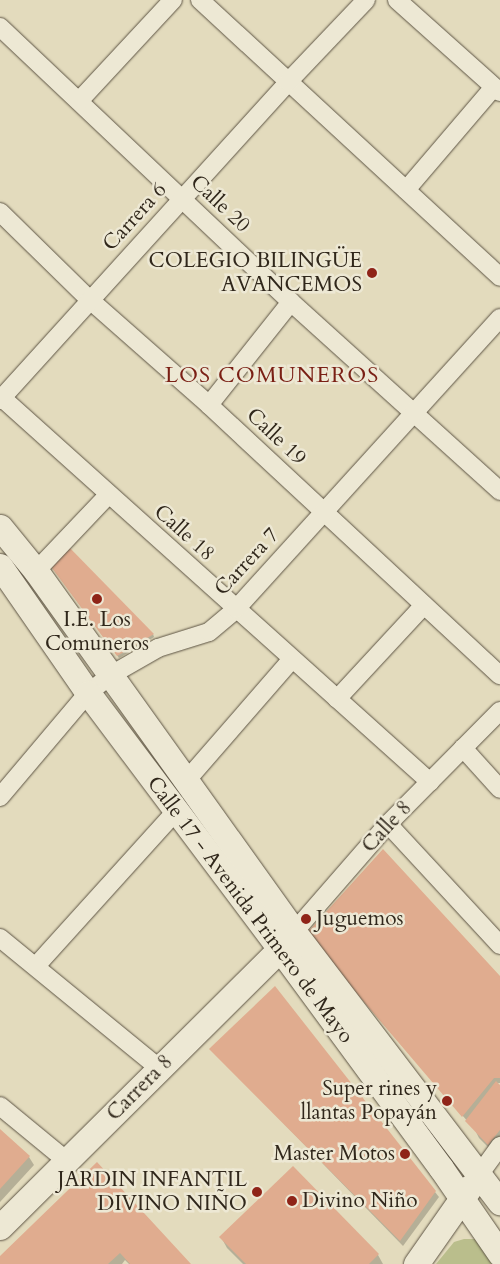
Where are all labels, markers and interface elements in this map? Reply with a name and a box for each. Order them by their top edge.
street label: Calle 20 [185,170,255,238]
street label: Carrera 6 [98,178,172,256]
place label: COLEGIO BILINGÜE AVANCEMOS [149,248,362,298]
marker: COLEGIO BILINGÜE AVANCEMOS [366,267,378,279]
district label: LOS COMUNEROS [163,363,381,389]
street label: Calle 19 [241,403,311,471]
street label: Calle 18 [149,499,219,567]
street label: Carrera 7 [209,523,285,601]
marker: I.E. Los Comuneros [91,593,103,605]
place label: I.E. Los Comuneros [45,607,149,657]
street label: Calle 17 - Avenida Primero de Mayo [141,772,359,1048]
street label: Calle 8 [357,796,417,858]
place label: Juguemos [316,906,404,932]
marker: Juguemos [300,913,312,925]
street label: Carrera 8 [102,1050,178,1126]
place label: Super rines y llantas Popayán [301,1076,437,1126]
marker: Super rines y llantas Popayán [441,1095,453,1107]
place label: Master Motos [274,1141,395,1167]
marker: Master Motos [399,1148,411,1160]
place label: JARDIN INFANTIL DIVINO NIÑO [57,1167,247,1217]
marker: JARDIN INFANTIL DIVINO NIÑO [251,1186,263,1198]
place label: Divino Niño [302,1188,418,1214]
marker: Divino Niño [286,1195,298,1207]

